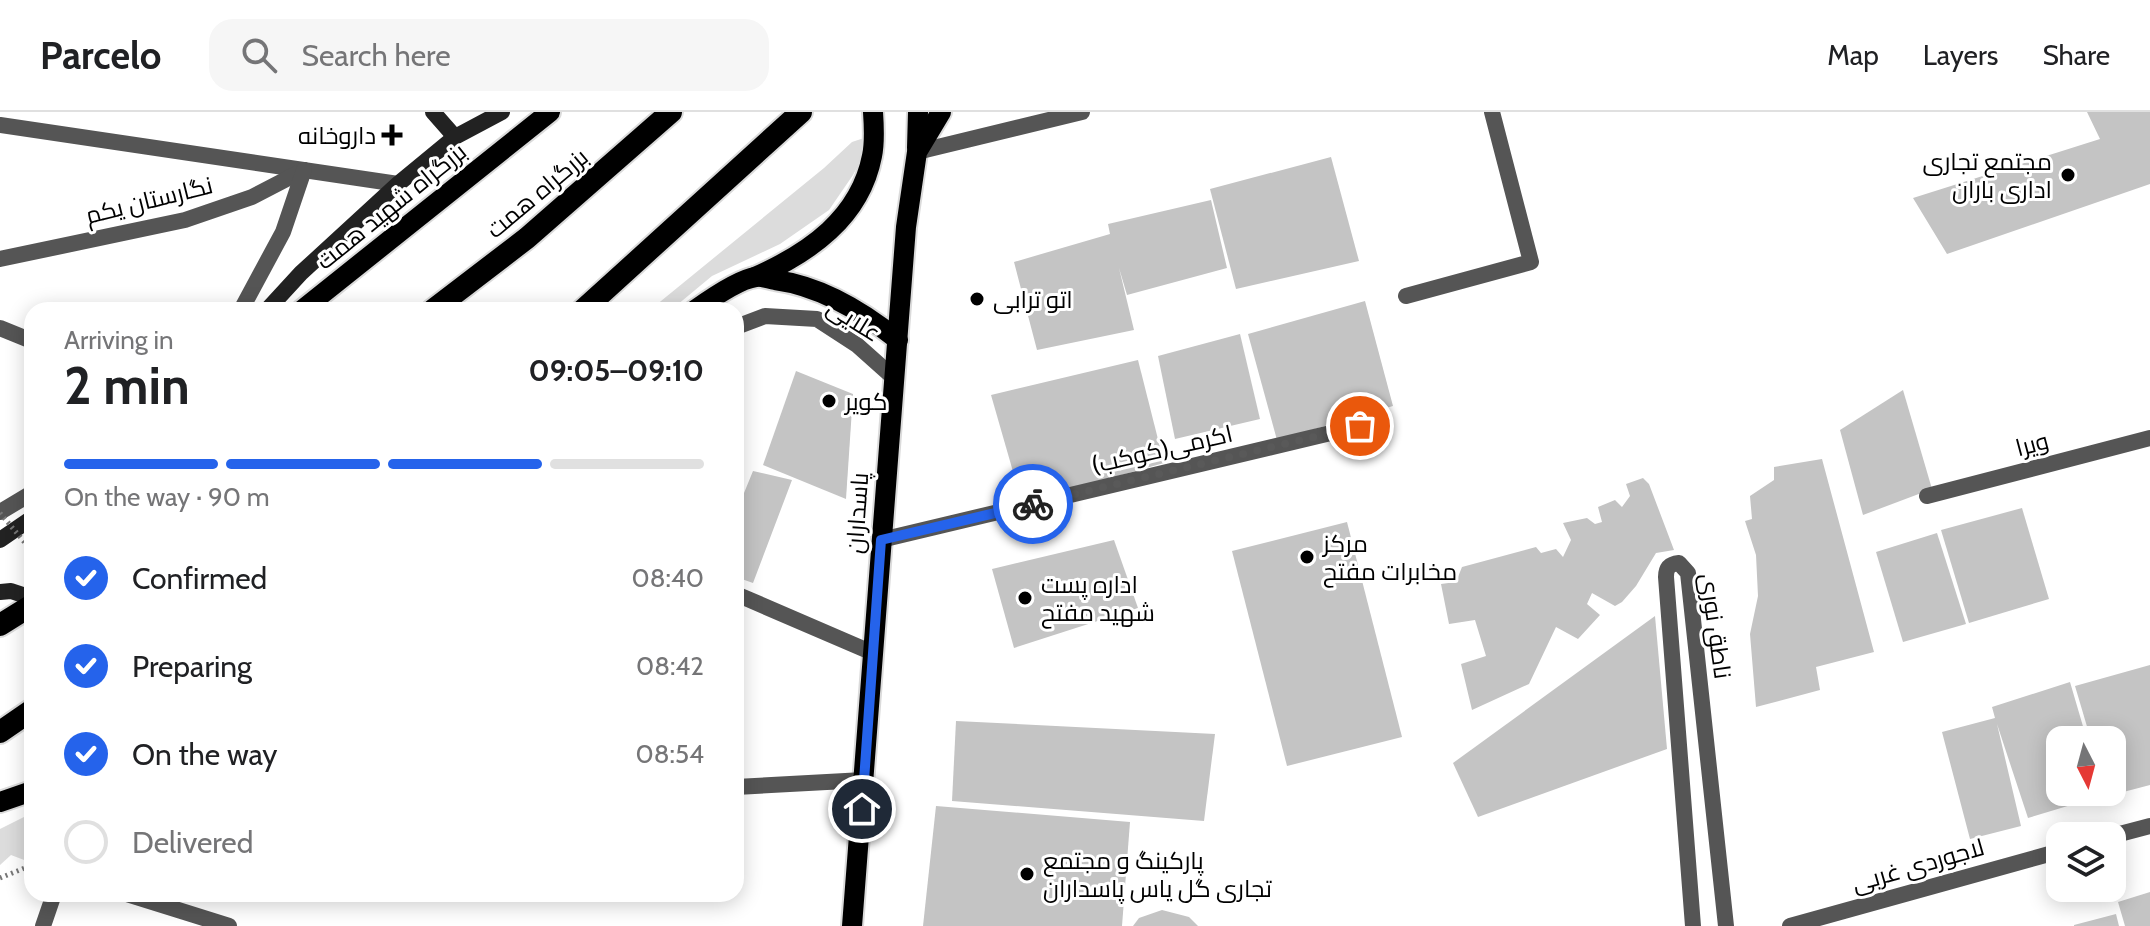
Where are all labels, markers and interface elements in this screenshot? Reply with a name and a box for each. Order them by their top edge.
search box [209,19,769,91]
text: Parcelo [40,32,161,79]
icon: search [237,33,281,77]
text: Search here [301,37,451,74]
text: Map [1827,38,1879,72]
text: Layers [1923,38,1998,72]
text: Share [2042,38,2110,72]
place label: داروخانه [298,121,376,150]
marker: داروخانه [383,126,401,144]
street label: بزرگراه شهید همت [310,136,472,276]
street label: بزرگراه همت [480,142,594,244]
place label: مجتمع تجاری اداری باران [1923,147,2052,204]
marker: مجتمع تجاری اداری باران [2059,166,2077,184]
street label: نگارستان یکم [82,170,216,232]
place label: اتو ترابی [993,285,1073,314]
marker: اتو ترابی [968,290,986,308]
street label: علایی [822,292,886,348]
text: Arriving in [64,324,174,356]
text: 09:05–09:10 [528,352,704,389]
text: 2 min [64,354,190,417]
place label: کویر [843,387,887,416]
marker: کویر [820,392,838,410]
pin [1326,392,1394,460]
icon: bag [1338,404,1382,448]
street label: اکرمی(کوکب) [1089,419,1235,479]
street label: ویرا [2012,426,2052,462]
courier [993,464,1073,544]
street label: پاسداران [840,471,876,555]
text: On the way · 90 m [64,481,270,513]
icon: bike [1011,482,1055,526]
place label: مرکز مخابرات مفتح [1321,529,1457,588]
marker: مرکز مخابرات مفتح [1298,548,1316,566]
icon: check [64,556,108,600]
text: Confirmed [132,560,267,597]
text: 08:40 [632,562,704,594]
place label: اداره پست شهید مفتح [1041,570,1155,629]
street label: ناطق نوری [1693,571,1738,681]
marker: اداره پست شهید مفتح [1016,589,1034,607]
icon: check [64,644,108,688]
text: Preparing [132,648,252,685]
text: 08:42 [636,650,704,682]
north arrow [2046,726,2126,806]
map controls [2046,726,2126,902]
icon: check [64,732,108,776]
text: On the way [132,736,277,773]
text: 08:54 [636,738,704,770]
pin [828,775,896,843]
icon: home [840,787,884,831]
button: layers [2046,822,2126,902]
text: Delivered [132,824,253,861]
street label: لاجوردی غربی [1848,832,1988,898]
place label: پارکینگ و مجتمع تجاری گل یاس پاسداران [1043,846,1272,905]
marker: پارکینگ و مجتمع تجاری گل یاس پاسداران [1018,865,1036,883]

